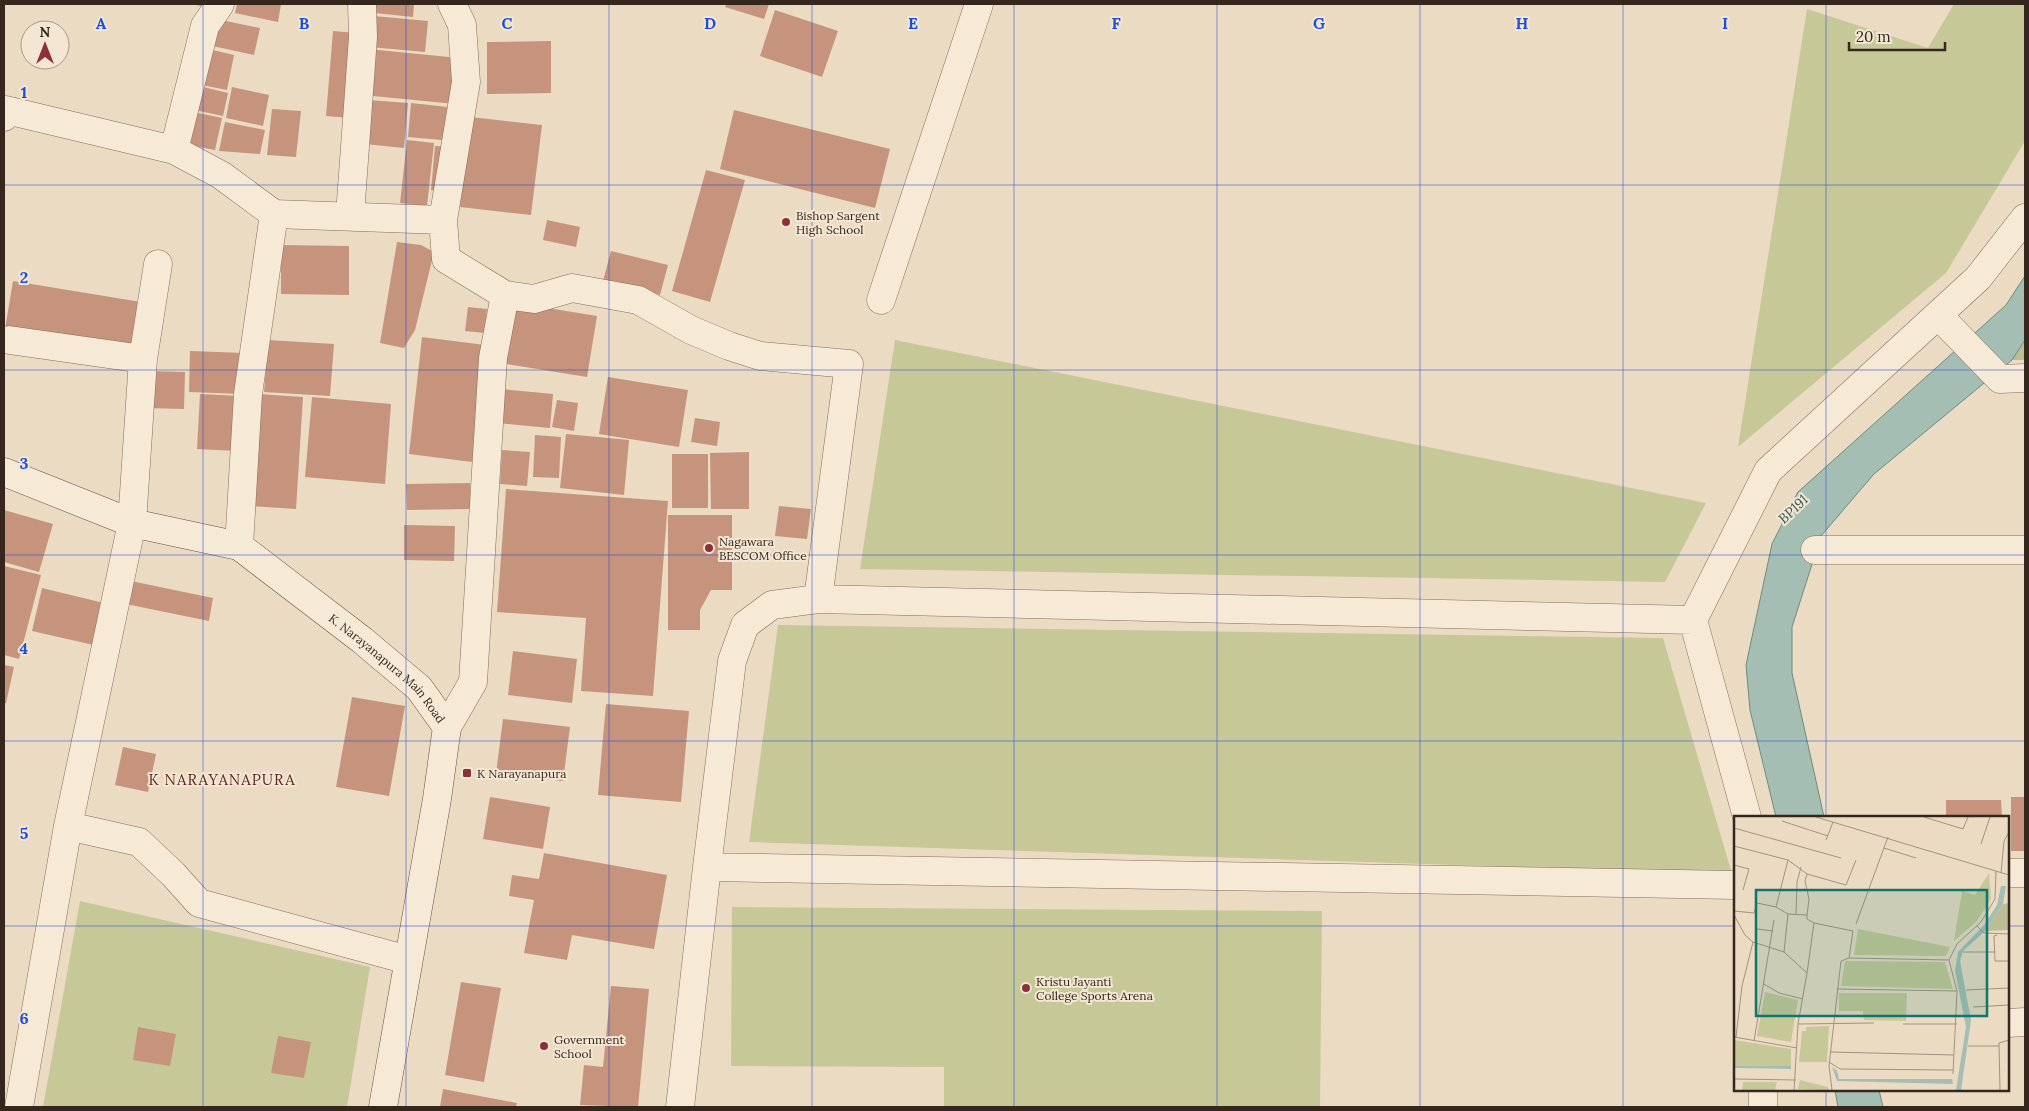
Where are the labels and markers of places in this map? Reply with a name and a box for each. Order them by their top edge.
place label: Bishop Sargent High School [796,208,880,237]
marker: Bishop Sargent High School [780,216,792,228]
place label: Nagawara BESCOM Office [719,534,807,563]
marker: Nagawara BESCOM Office [703,542,715,554]
place label: K Narayanapura [477,766,566,781]
marker: K Narayanapura [461,767,473,779]
place label: Kristu Jayanti College Sports Arena [1036,974,1153,1003]
marker: Kristu Jayanti College Sports Arena [1020,982,1032,994]
place label: Government School [554,1032,624,1061]
marker: Government School [538,1040,550,1052]

